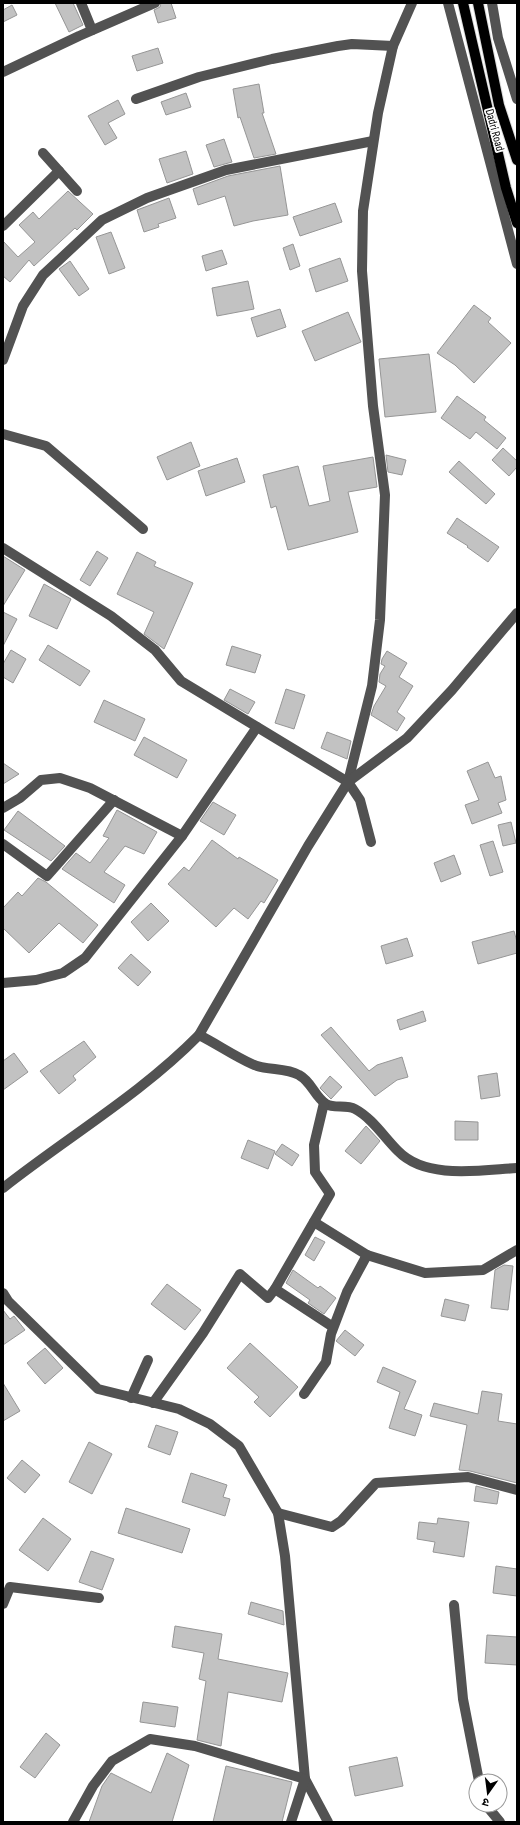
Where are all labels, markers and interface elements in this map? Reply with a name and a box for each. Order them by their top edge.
street label: Dadri Road [482,107,507,153]
north arrow [468,1773,508,1813]
text: उ [480,1795,490,1809]

